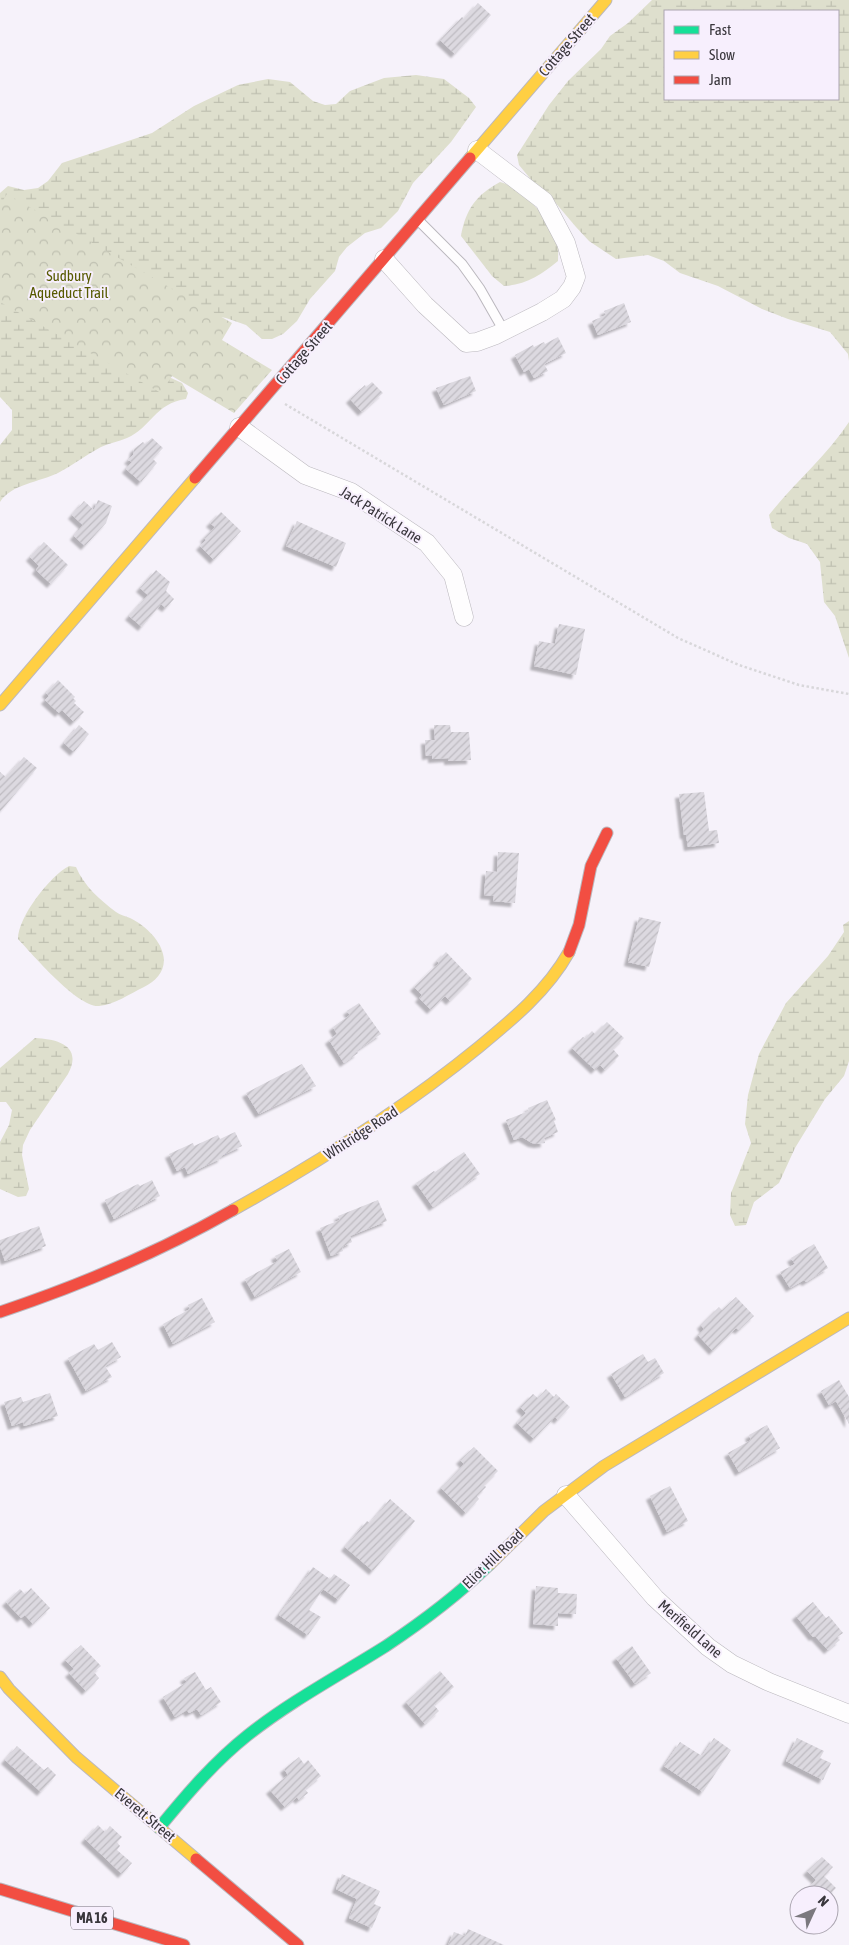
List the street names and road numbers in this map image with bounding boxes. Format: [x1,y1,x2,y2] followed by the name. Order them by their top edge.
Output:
[535,10,598,79] street label: Cottage Street
[272,318,335,387] street label: Cottage Street
[337,483,425,547] street label: Jack Patrick Lane
[321,1102,401,1163] street label: Whitridge Road
[459,1525,527,1592] street label: Eliot Hill Road
[655,1596,726,1661] street label: Merifield Lane
[111,1784,179,1845] street label: Everett Street
[71,1906,113,1930] road number: MA 16

